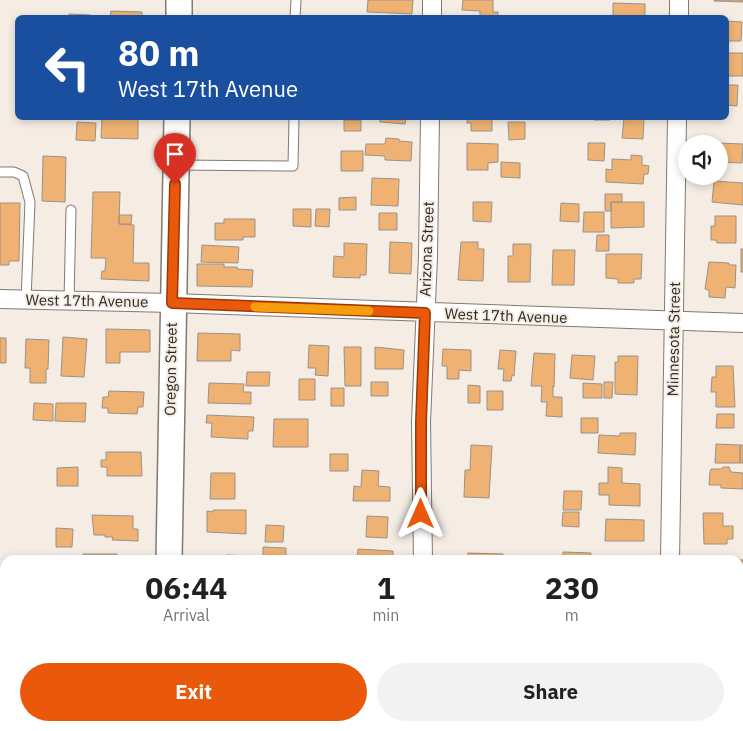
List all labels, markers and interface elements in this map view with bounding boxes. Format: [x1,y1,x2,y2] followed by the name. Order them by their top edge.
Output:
[118,30,200,76] text: 80 m
[35,35,100,100] icon: left
[118,74,298,103] text: West 17th Avenue
[154,133,196,184] pin
[678,135,728,185] map controls
[678,135,728,185] button: sound
[161,140,189,168] icon: arrive
[415,201,438,297] street label: Arizona Street
[663,281,684,397] street label: Minnesota Street
[25,290,149,311] street label: West 17th Avenue
[444,304,568,327] street label: West 17th Avenue
[160,322,181,416] street label: Oregon Street
[394,487,446,539] position arrow
[145,568,227,607] text: 06:44
[377,568,395,607] text: 1
[545,568,599,607] text: 230
[163,605,210,625] text: Arrival
[372,605,399,625] text: min
[565,605,579,625] text: m
[20,663,367,721] button: Exit
[377,663,724,721] button: Share

